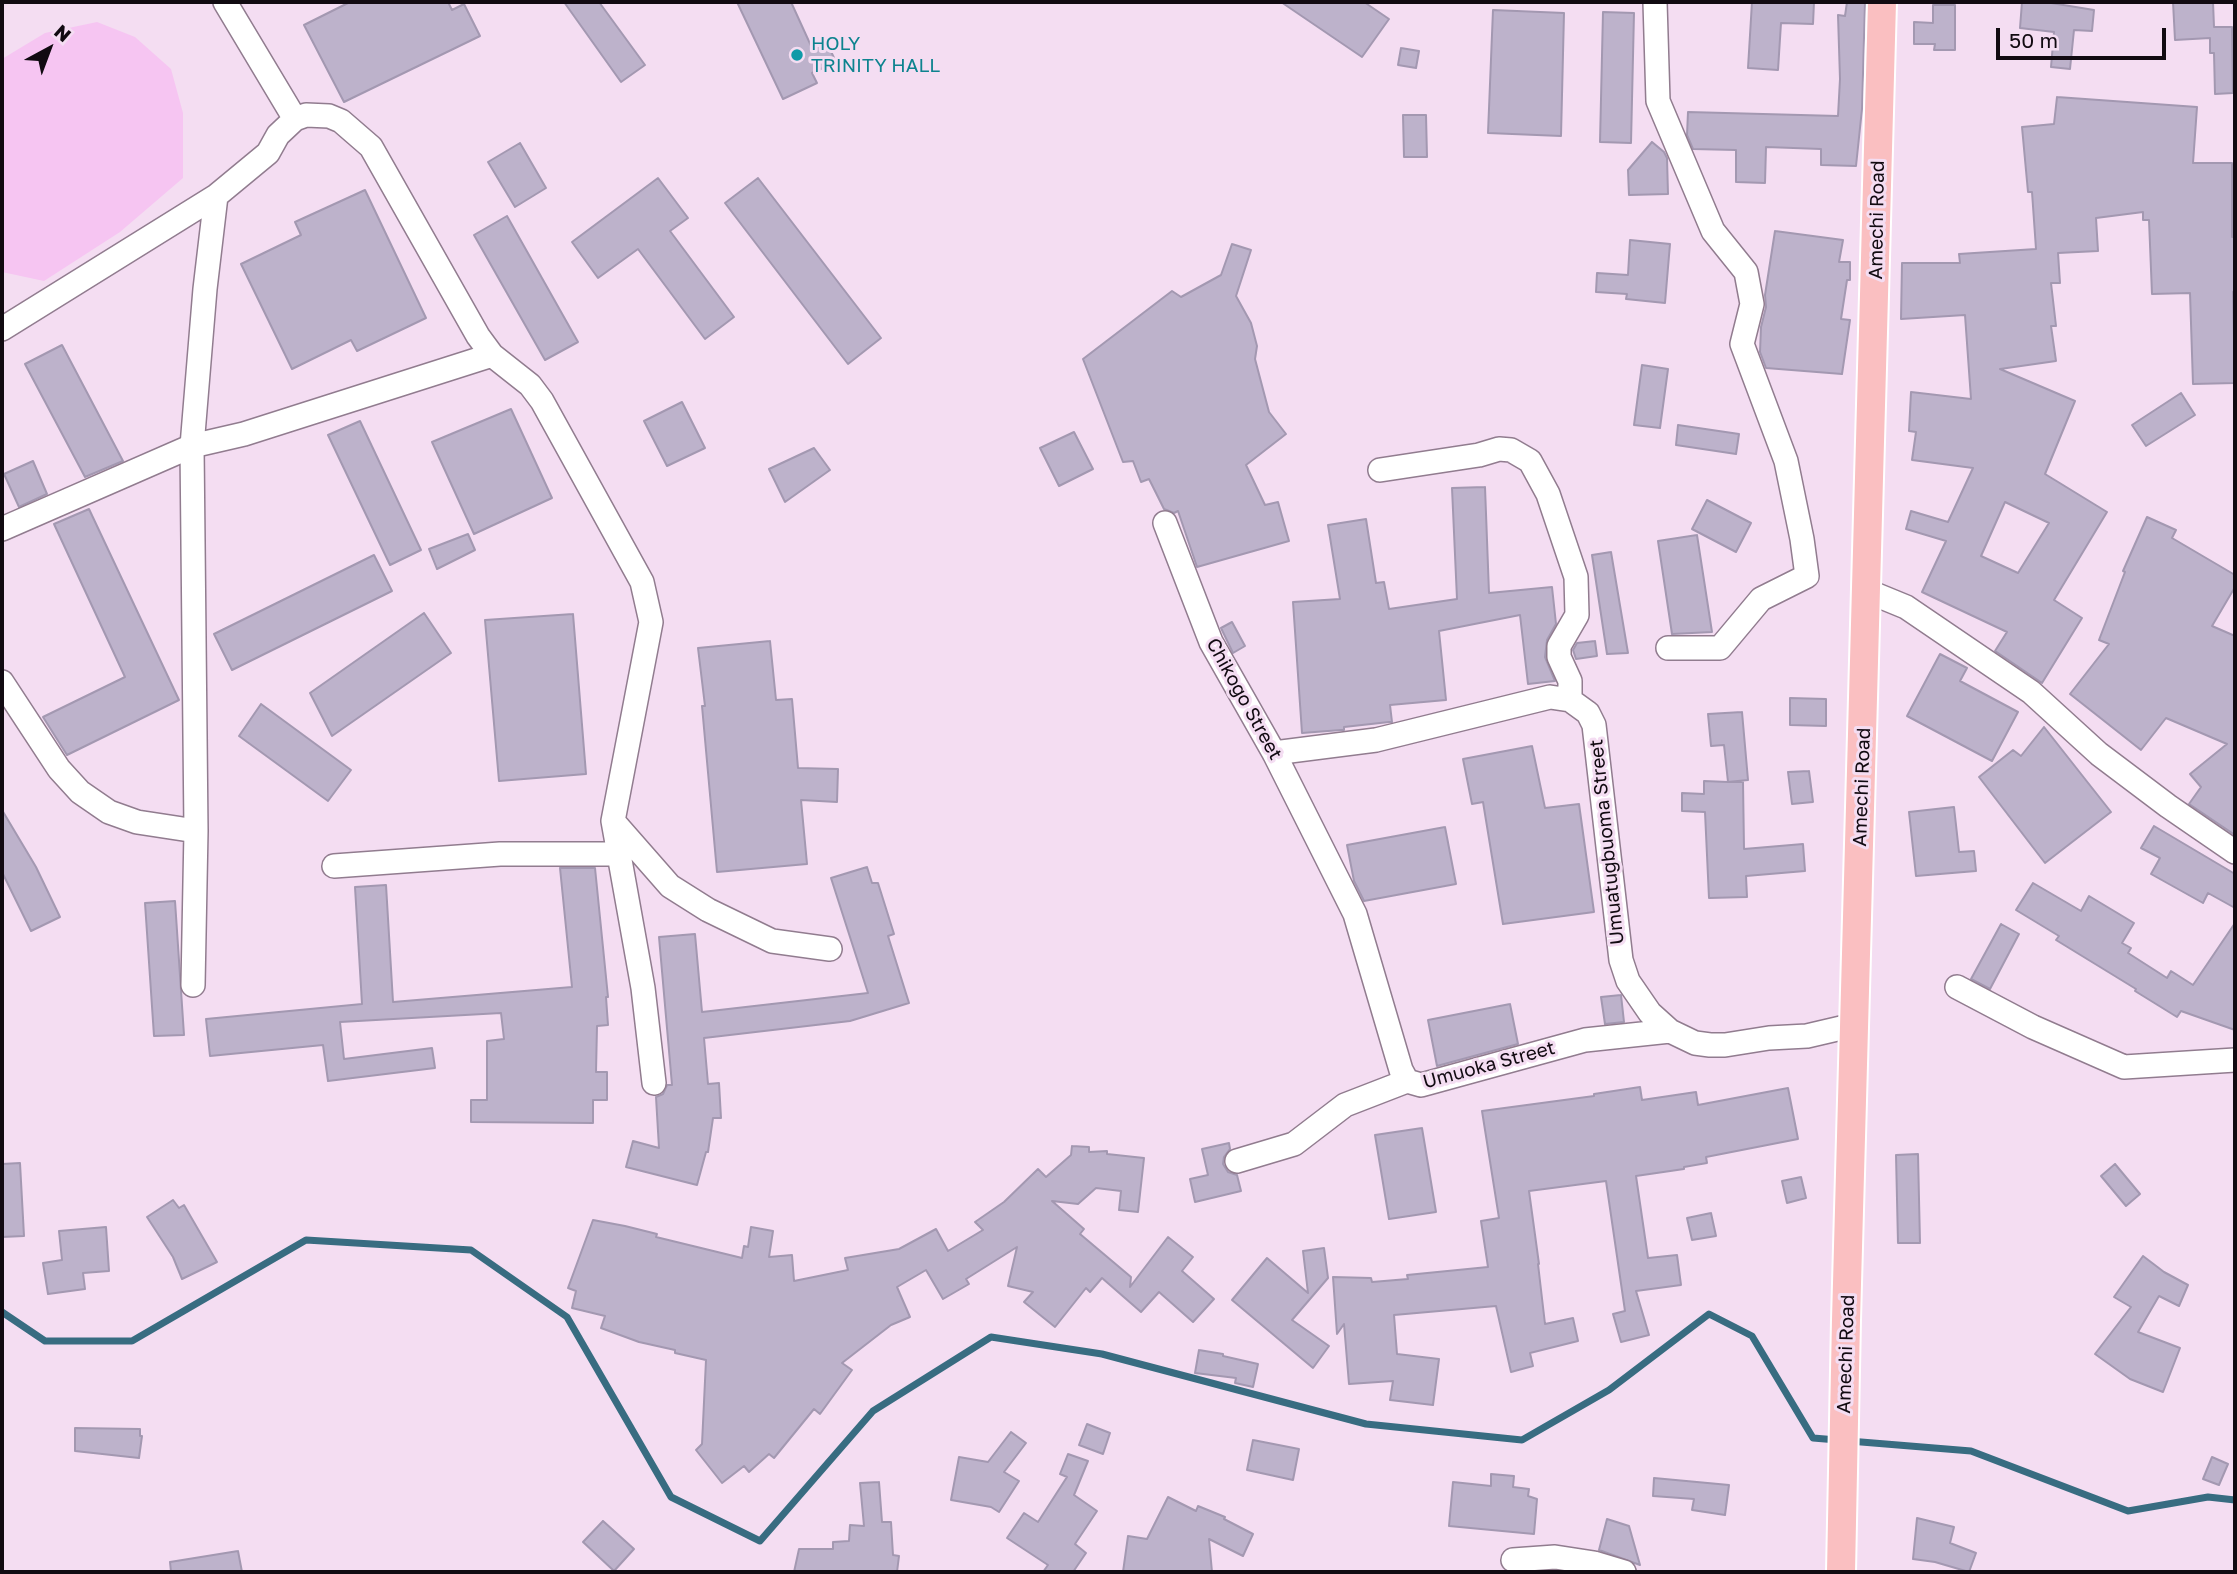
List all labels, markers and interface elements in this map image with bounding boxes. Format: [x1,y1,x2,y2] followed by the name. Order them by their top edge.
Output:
[14,14,84,84] north arrow
[1999,14,2169,58] scale bar
[50,19,76,46] text: N
[2009,27,2058,53] text: 50 m
[811,33,940,77] place label: HOLY TRINITY HALL
[789,47,805,63] marker: HOLY TRINITY HALL
[1865,160,1889,280] street label: Amechi Road
[1201,634,1287,764] street label: Chikogo Street
[1849,727,1875,847] street label: Amechi Road
[1585,738,1629,946] street label: Umuatugbuoma Street
[1420,1036,1558,1094] street label: Umuoka Street
[1833,1294,1859,1414] street label: Amechi Road

